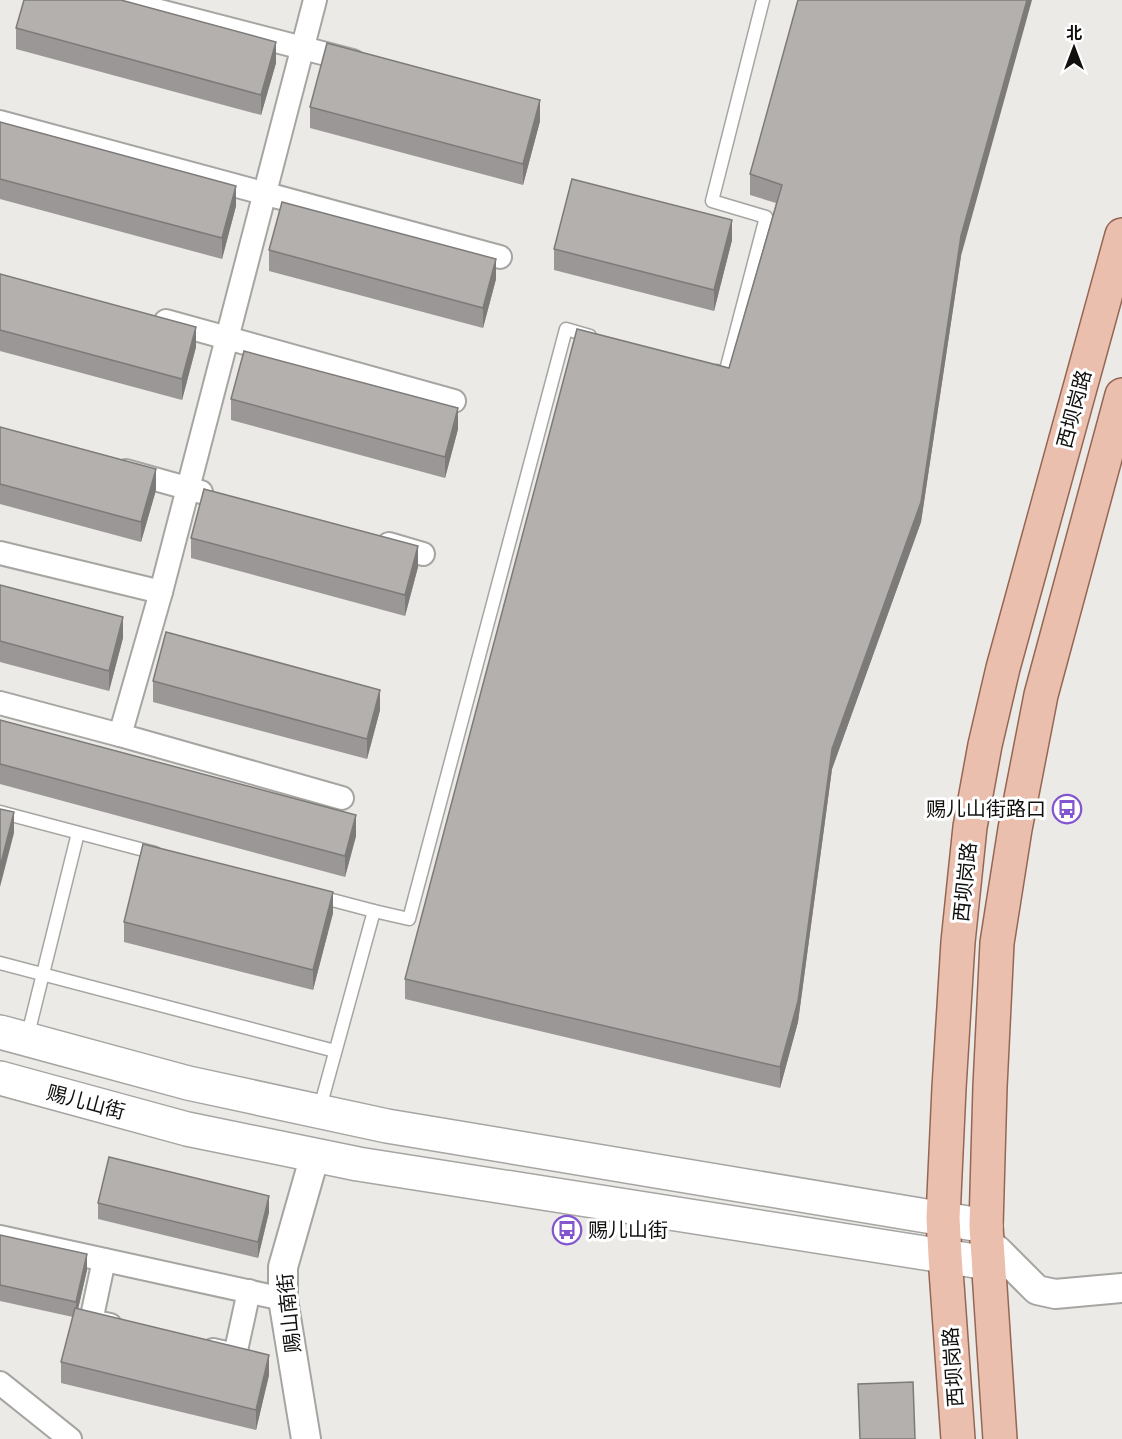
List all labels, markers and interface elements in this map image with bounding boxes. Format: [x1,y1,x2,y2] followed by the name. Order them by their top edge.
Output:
[1044,18,1104,78] north arrow
[1066,24,1082,43] text: 北
[1052,367,1096,451] street label: 西坝岗路
[1051,793,1083,825] bus stop icon: 赐儿山街路口
[926,797,1046,821] place label: 赐儿山街路口
[949,841,981,923] street label: 西坝岗路
[44,1080,128,1124] street label: 赐儿山街
[551,1214,583,1246] bus stop icon: 赐儿山街
[588,1218,668,1242] place label: 赐儿山街
[273,1272,305,1354] street label: 赐山南街
[938,1326,968,1408] street label: 西坝岗路

